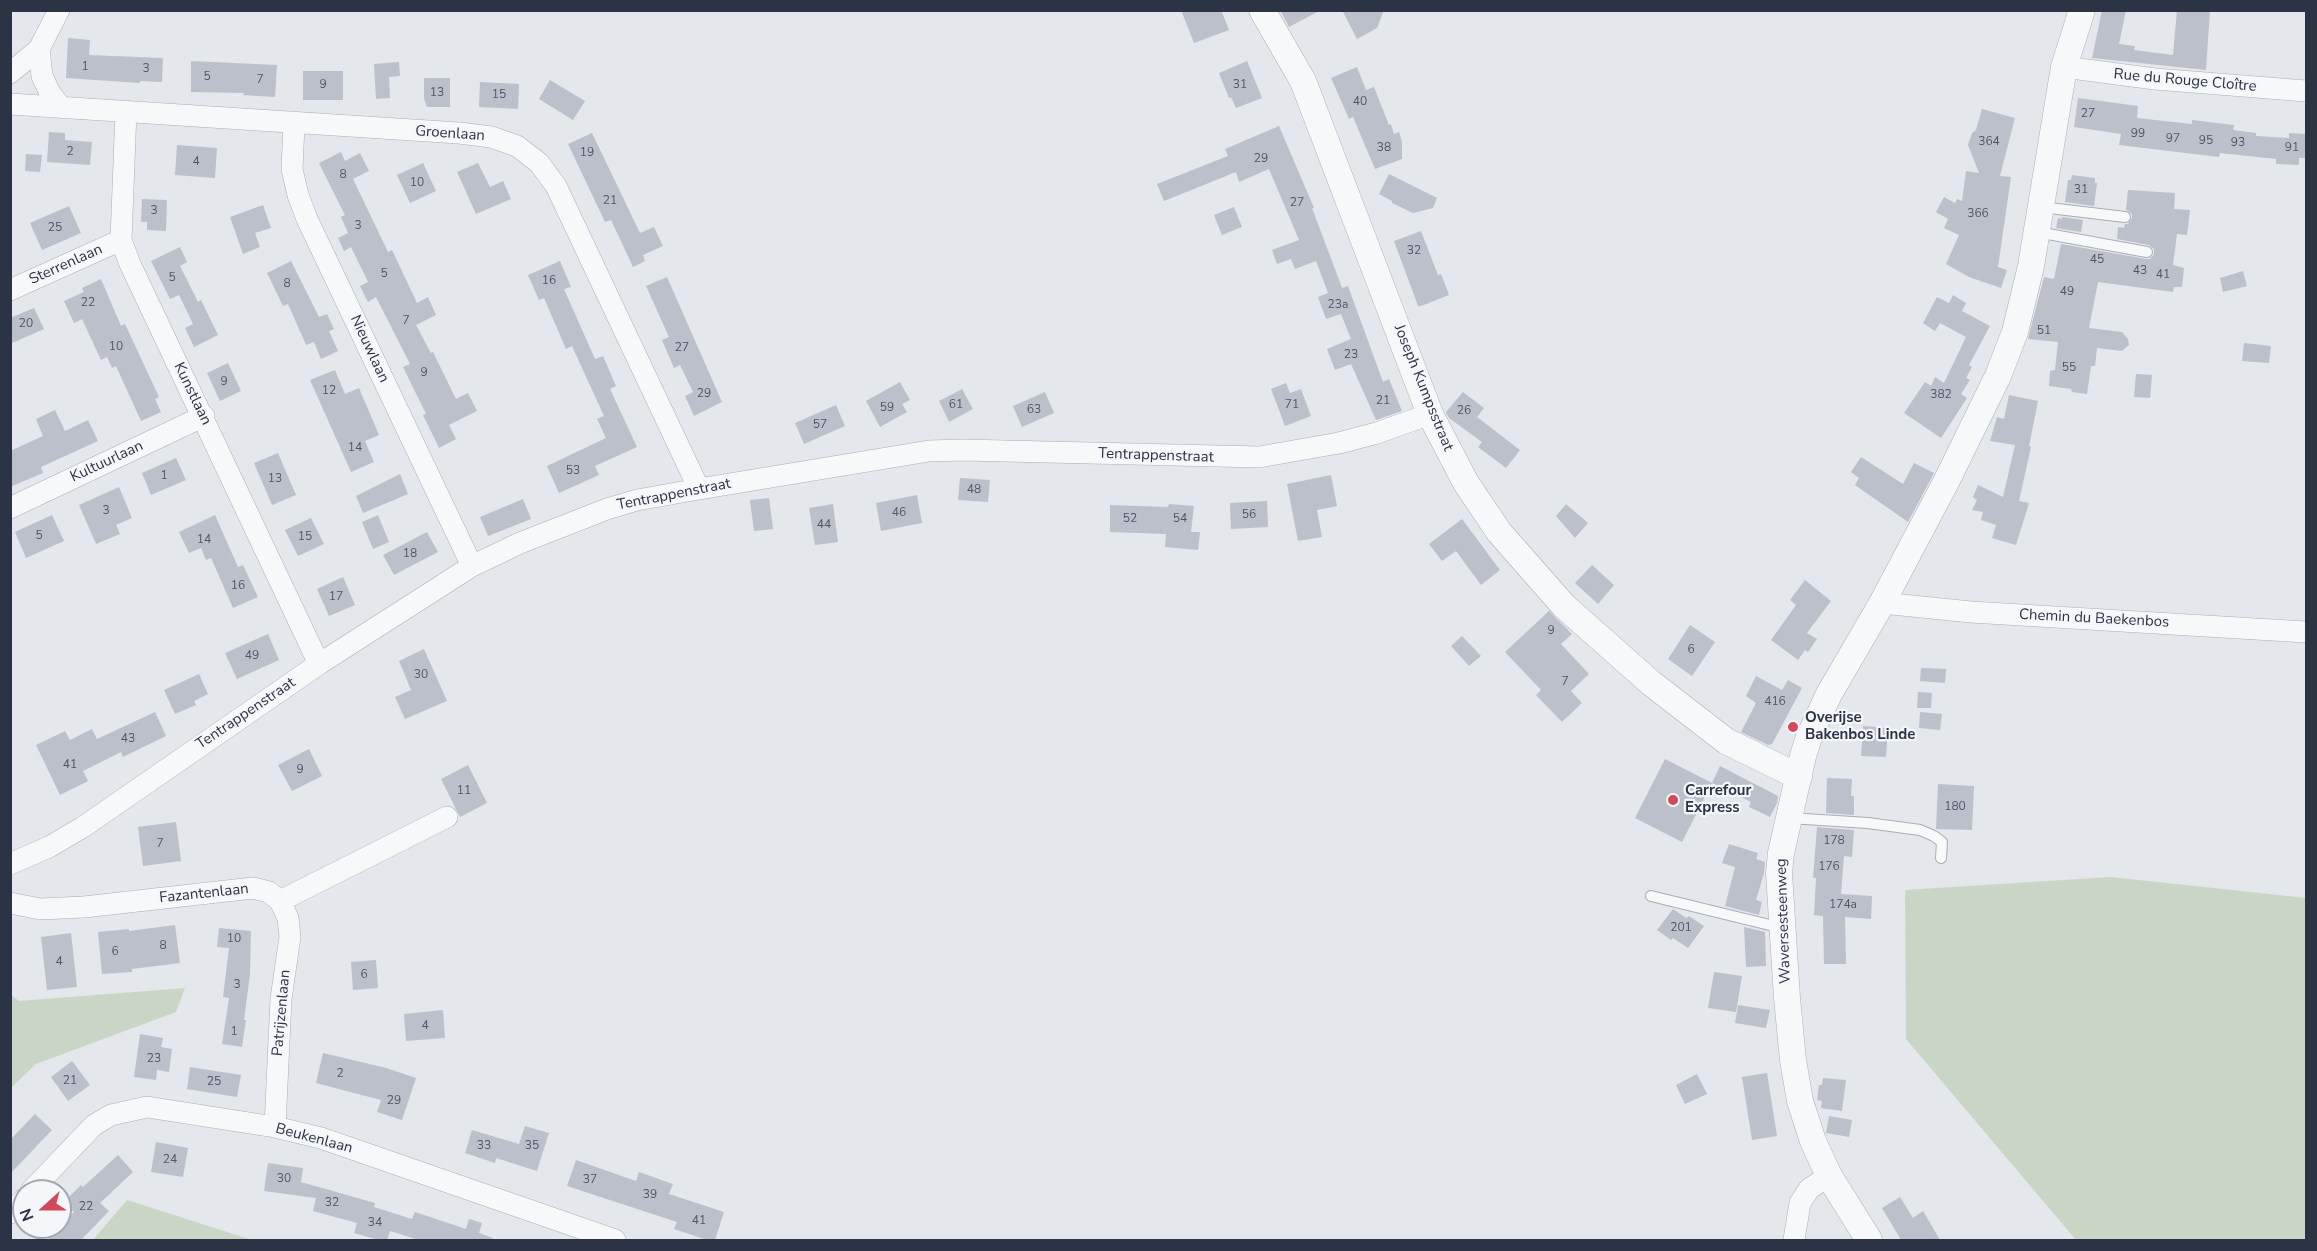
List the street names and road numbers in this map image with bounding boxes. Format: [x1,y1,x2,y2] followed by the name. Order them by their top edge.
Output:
[2113,66,2257,96] street label: Rue du Rouge Cloître
[415,123,485,145] street label: Groenlaan
[27,241,105,289] street label: Sterrenlaan
[346,312,392,386] street label: Nieuwlaan
[1389,322,1457,454] street label: Joseph Kumpsstraat
[169,360,215,428] street label: Kunstlaan
[68,437,146,487] street label: Kultuurlaan
[1098,445,1214,467] street label: Tentrappenstraat
[615,475,733,515] street label: Tentrappenstraat
[2018,606,2170,632] street label: Chemin du Baekenbos
[193,674,299,754] street label: Tentrappenstraat
[1773,858,1795,984] street label: Waversesteenweg
[158,880,250,908] street label: Fazantenlaan
[269,969,295,1057] street label: Patrijzenlaan
[273,1120,355,1158] street label: Beukenlaan

